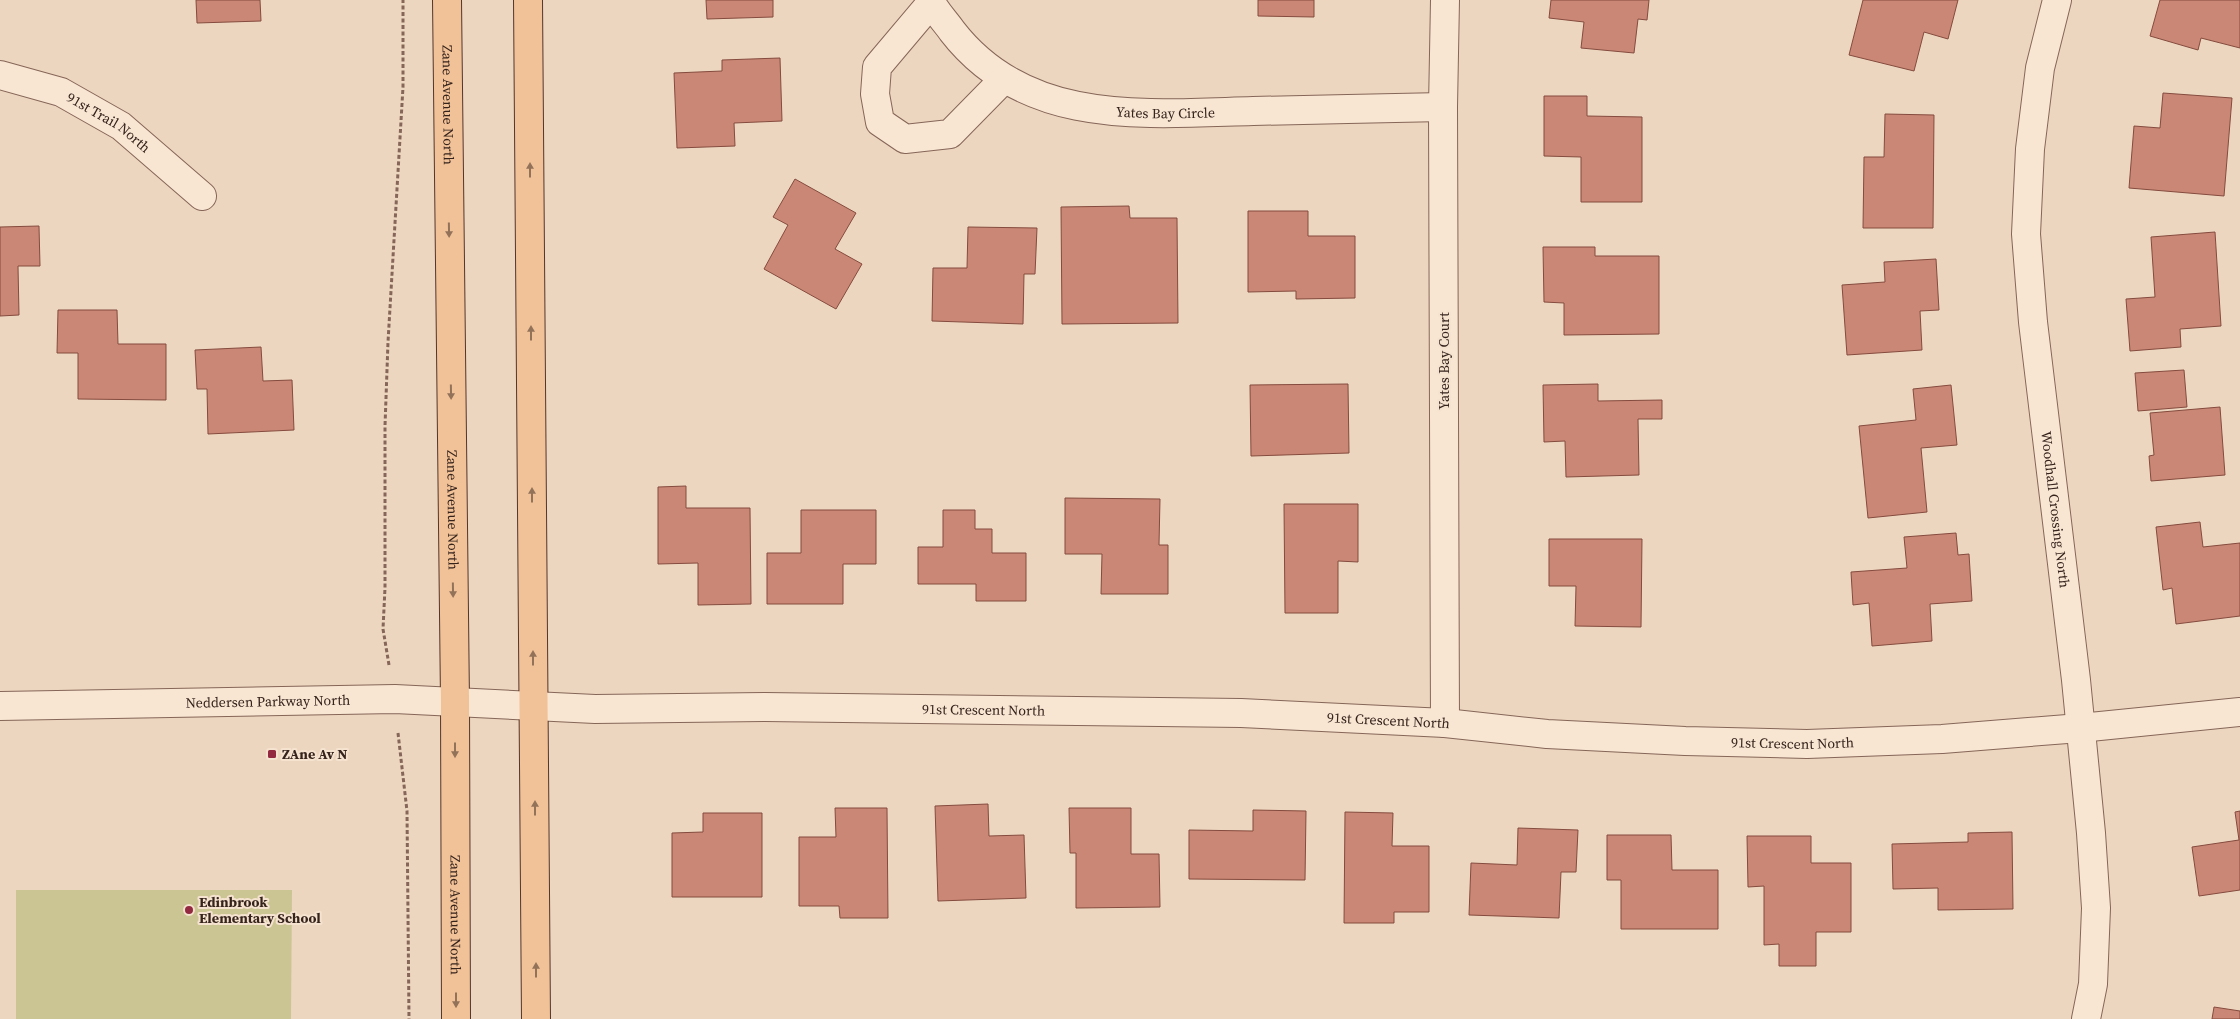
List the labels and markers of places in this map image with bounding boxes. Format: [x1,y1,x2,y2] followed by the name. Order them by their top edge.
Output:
[282,744,347,764] place label: ZAne Av N
[266,748,278,760] marker: ZAne Av N
[199,892,321,928] place label: Edinbrook Elementary School
[183,904,195,916] marker: Edinbrook Elementary School

